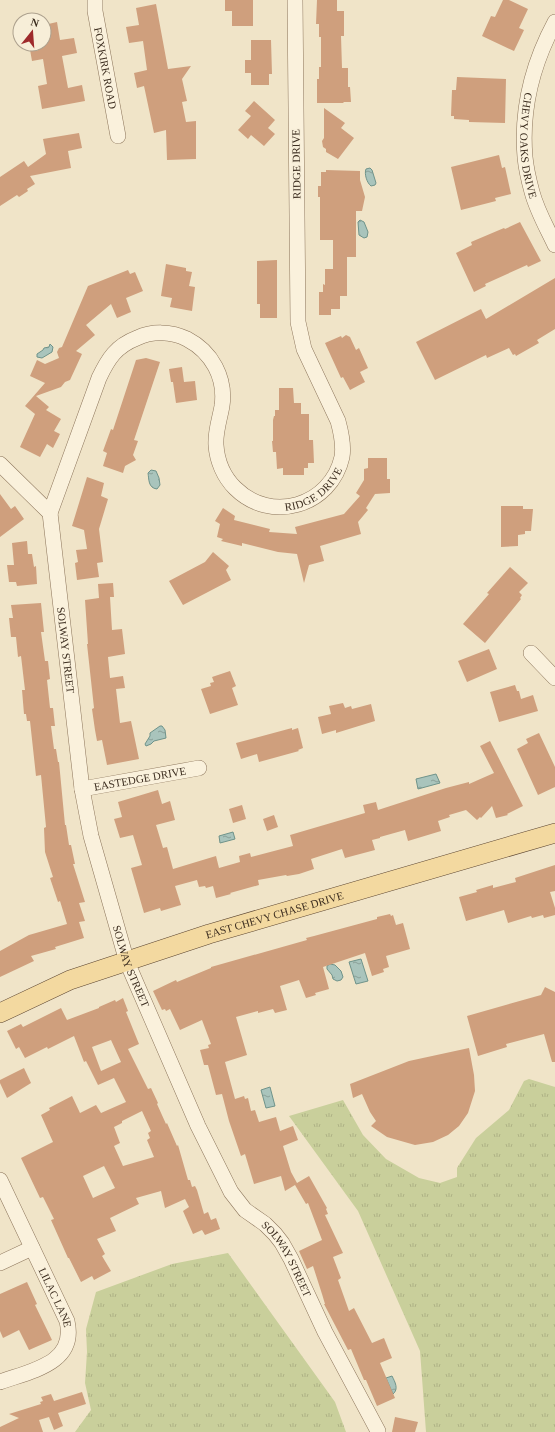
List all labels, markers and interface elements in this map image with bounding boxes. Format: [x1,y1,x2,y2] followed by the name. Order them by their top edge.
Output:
[12,12,52,52] north arrow
[29,16,41,29] text: N
[92,26,119,110] street label: FOXKIRK ROAD
[518,92,540,200] street label: CHEVY OAKS DRIVE
[289,129,303,199] street label: RIDGE DRIVE
[284,465,344,513] street label: RIDGE DRIVE
[55,606,77,694] street label: SOLWAY STREET
[93,764,187,793] street label: EASTEDGE DRIVE
[204,889,345,941] street label: EAST CHEVY CHASE DRIVE
[111,924,152,1009] street label: SOLWAY STREET
[259,1218,314,1299] street label: SOLWAY STREET
[37,1266,74,1329] street label: LILAC LANE

